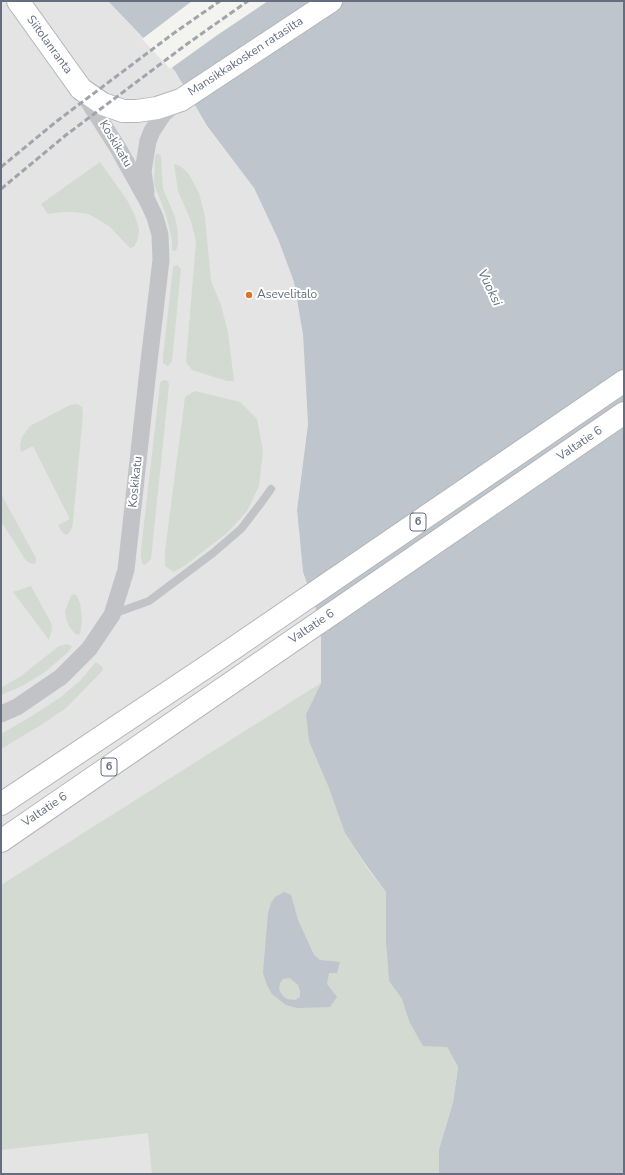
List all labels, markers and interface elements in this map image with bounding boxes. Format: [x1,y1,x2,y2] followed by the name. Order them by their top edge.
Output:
[23,13,75,77] street label: Siitolanranta
[186,14,306,100] street label: Mansikkakosken ratasilta
[95,118,135,170] street label: Koskikatu
[474,267,504,309] water label: Vuoksi
[257,288,317,302] place label: Asevelitalo
[244,290,254,300] marker: Asevelitalo
[555,424,605,464] street label: Valtatie 6
[126,455,146,509] street label: Koskikatu
[410,513,426,531] road number: 6
[287,607,337,647] street label: Valtatie 6
[101,758,117,776] road number: 6
[20,790,70,830] street label: Valtatie 6

